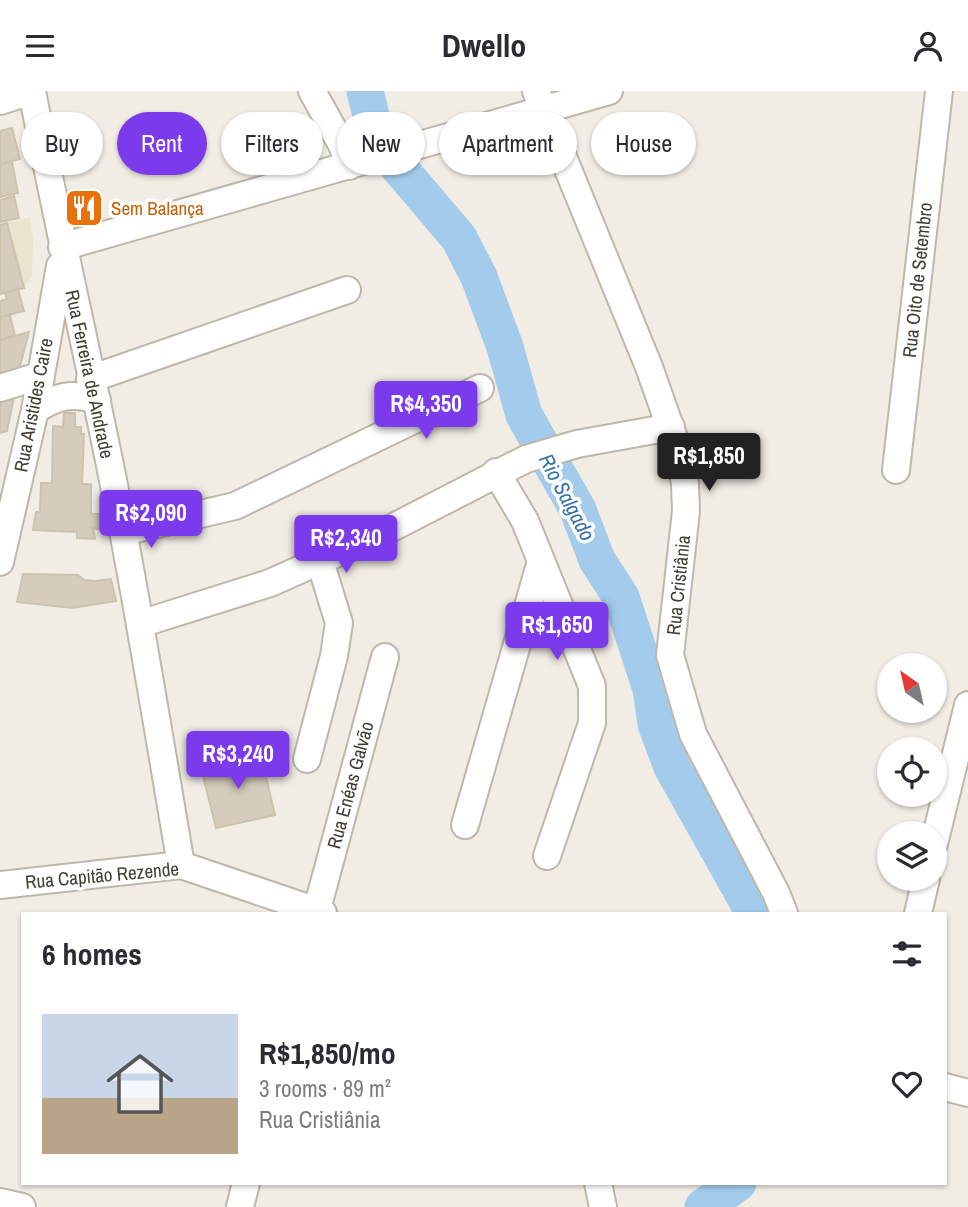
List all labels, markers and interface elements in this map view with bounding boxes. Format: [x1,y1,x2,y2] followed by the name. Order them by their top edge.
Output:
[442,24,526,67] text: Dwello
[21,27,59,65] icon: menu
[909,27,947,65] icon: person
[21,112,103,175] chip: Buy
[117,112,207,175] chip: Rent
[221,112,323,175] chip: Filters
[337,112,425,175] chip: New
[439,112,577,175] chip: Apartment
[591,112,696,175] chip: House
[63,187,105,229] restaurant icon: Sem Balança
[111,195,204,221] place label: Sem Balança
[896,201,938,359] street label: Rua Oito de Setembro
[59,287,121,461] street label: Rua Ferreira de Andrade
[7,336,59,474] street label: Rua Aristides Caire
[361,381,491,441] pin: R$4,350
[390,388,462,419] text: R$4,350
[644,433,774,493] pin: R$1,850
[673,440,745,471] text: R$1,850
[532,448,602,546] water label: Rio Salgado
[86,491,216,550] pin: R$2,090
[115,497,187,528] text: R$2,090
[281,515,411,575] pin: R$2,340
[310,522,382,553] text: R$2,340
[660,533,696,636] street label: Rua Cristiânia
[492,603,622,662] pin: R$1,650
[521,609,593,640] text: R$1,650
[877,653,947,723] north arrow
[877,653,947,891] map controls
[321,718,379,852] street label: Rua Enéas Galvão
[173,731,303,791] pin: R$3,240
[877,737,947,807] button: locate
[202,738,274,769] text: R$3,240
[877,821,947,891] button: layers
[24,855,180,895] street label: Rua Capitão Rezende
[42,934,142,974] text: 6 homes
[888,935,926,973] icon: filters
[259,1033,396,1073] text: R$1,850/mo
[98,1042,182,1126] icon: home
[888,1065,926,1103] icon: heart
[259,1073,391,1104] text: 3 rooms · 89 m²
[259,1104,381,1135] text: Rua Cristiânia

